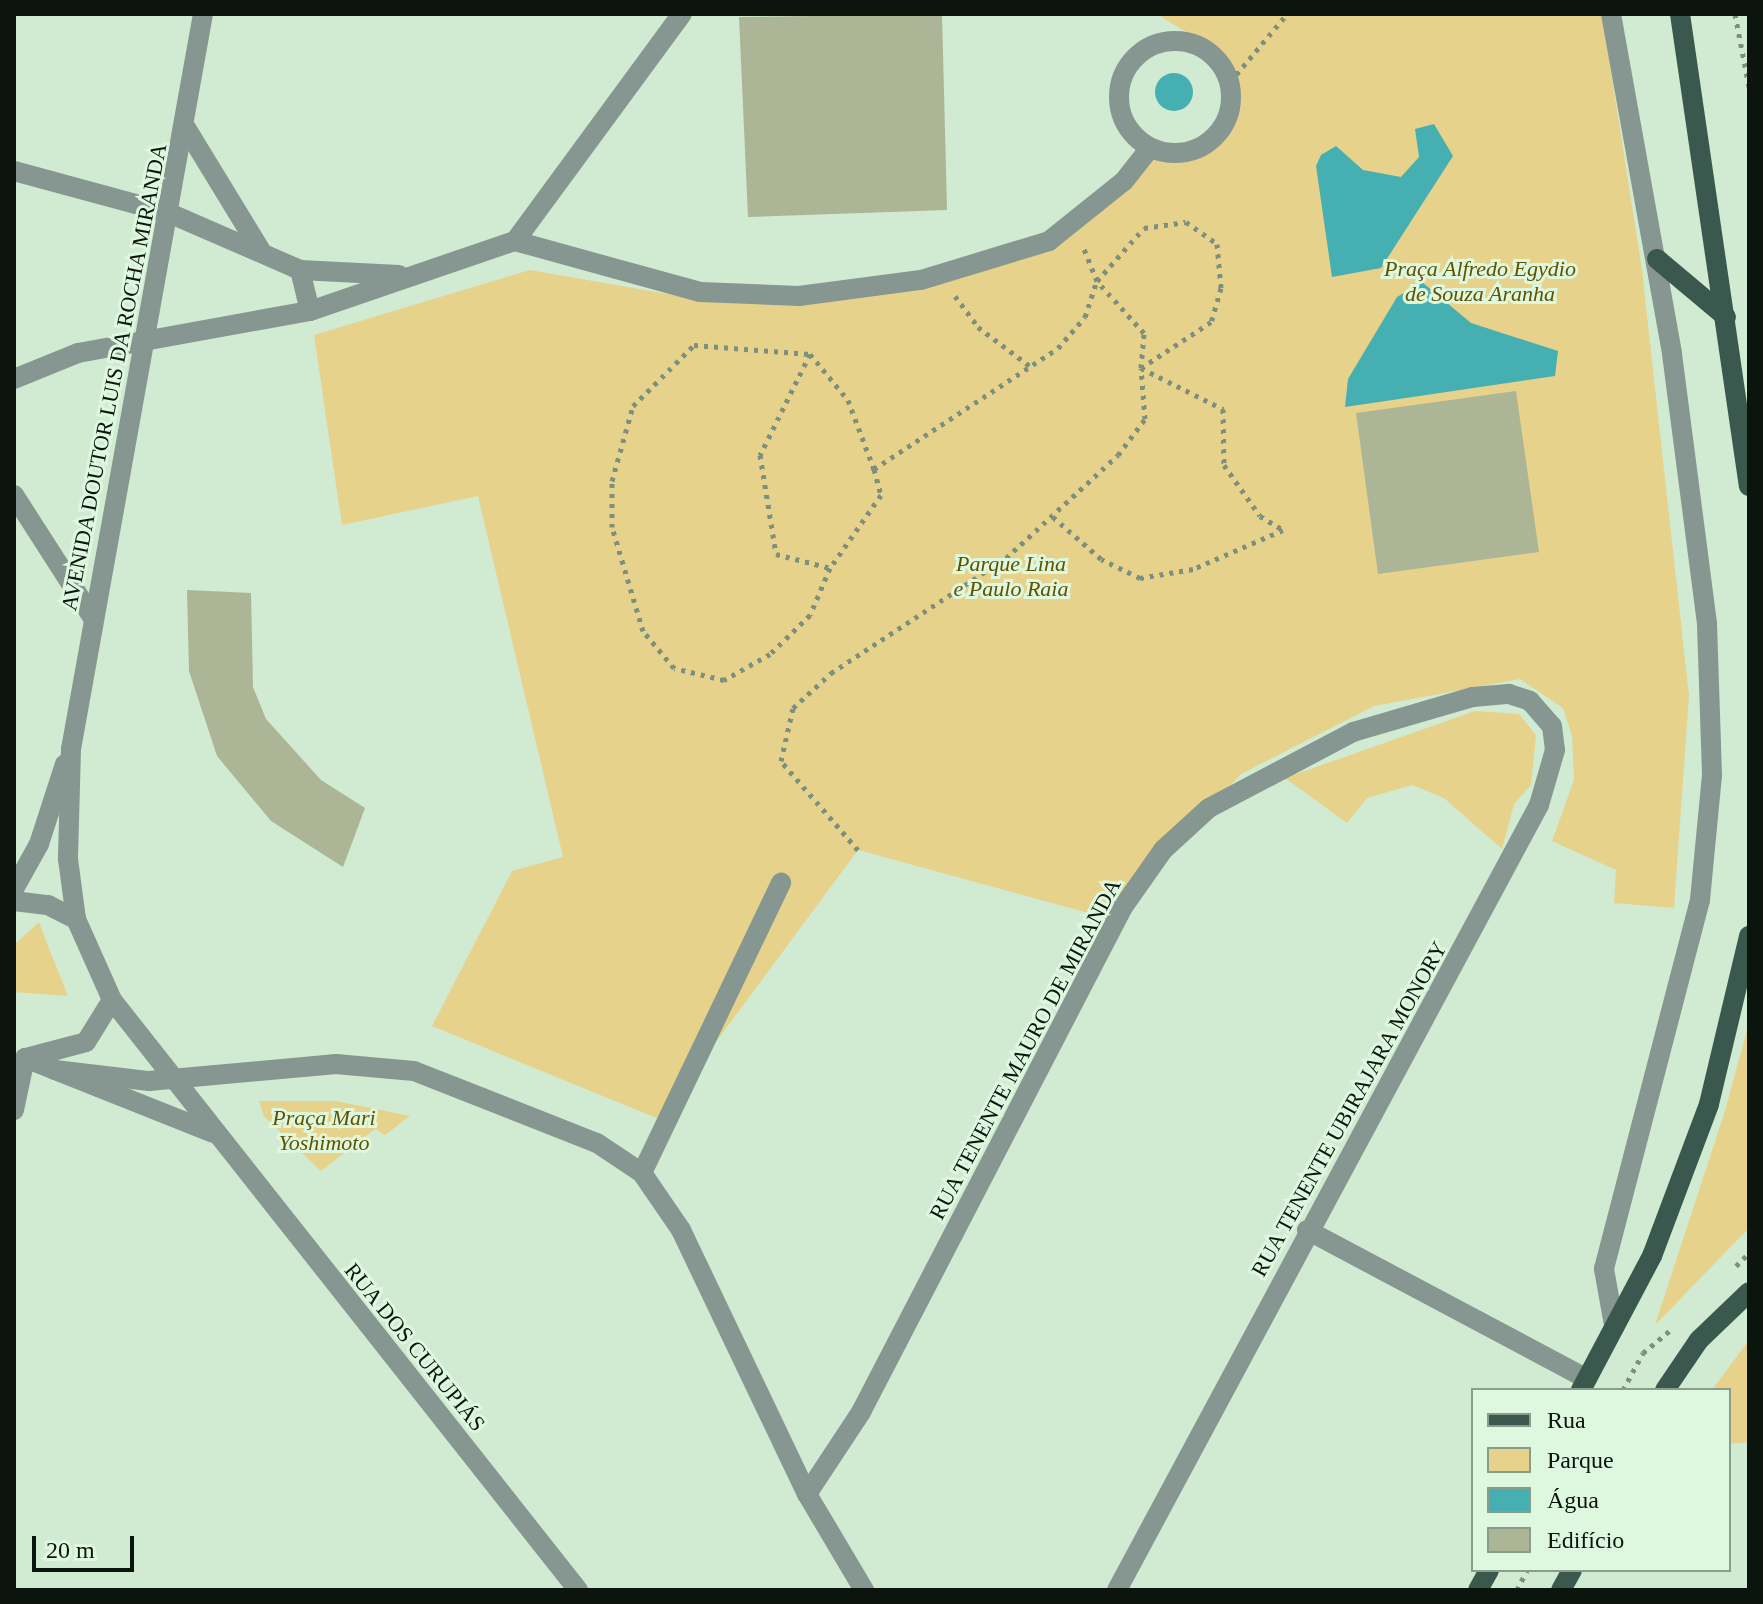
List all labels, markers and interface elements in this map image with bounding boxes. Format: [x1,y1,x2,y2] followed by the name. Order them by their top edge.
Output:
[55,139,173,615] street label: AVENIDA DOUTOR LUIS DA ROCHA MIRANDA
[1384,255,1576,306] park label: Praça Alfredo Egydio de Souza Aranha
[954,550,1068,602] park label: Parque Lina e Paulo Raia
[923,873,1127,1225] street label: RUA TENENTE MAURO DE MIRANDA
[1245,936,1453,1282] street label: RUA TENENTE UBIRAJARA MONORY
[272,1104,376,1156] park label: Praça Mari Yoshimoto
[339,1257,491,1437] street label: RUA DOS CURUPIÁS
[1471,1388,1731,1572] legend
[1547,1407,1586,1433] text: Rua
[1547,1447,1614,1473] text: Parque
[1547,1487,1599,1513] text: Água
[36,1520,138,1570] scale bar
[1547,1527,1624,1553] text: Edifício
[46,1537,95,1563] text: 20 m

